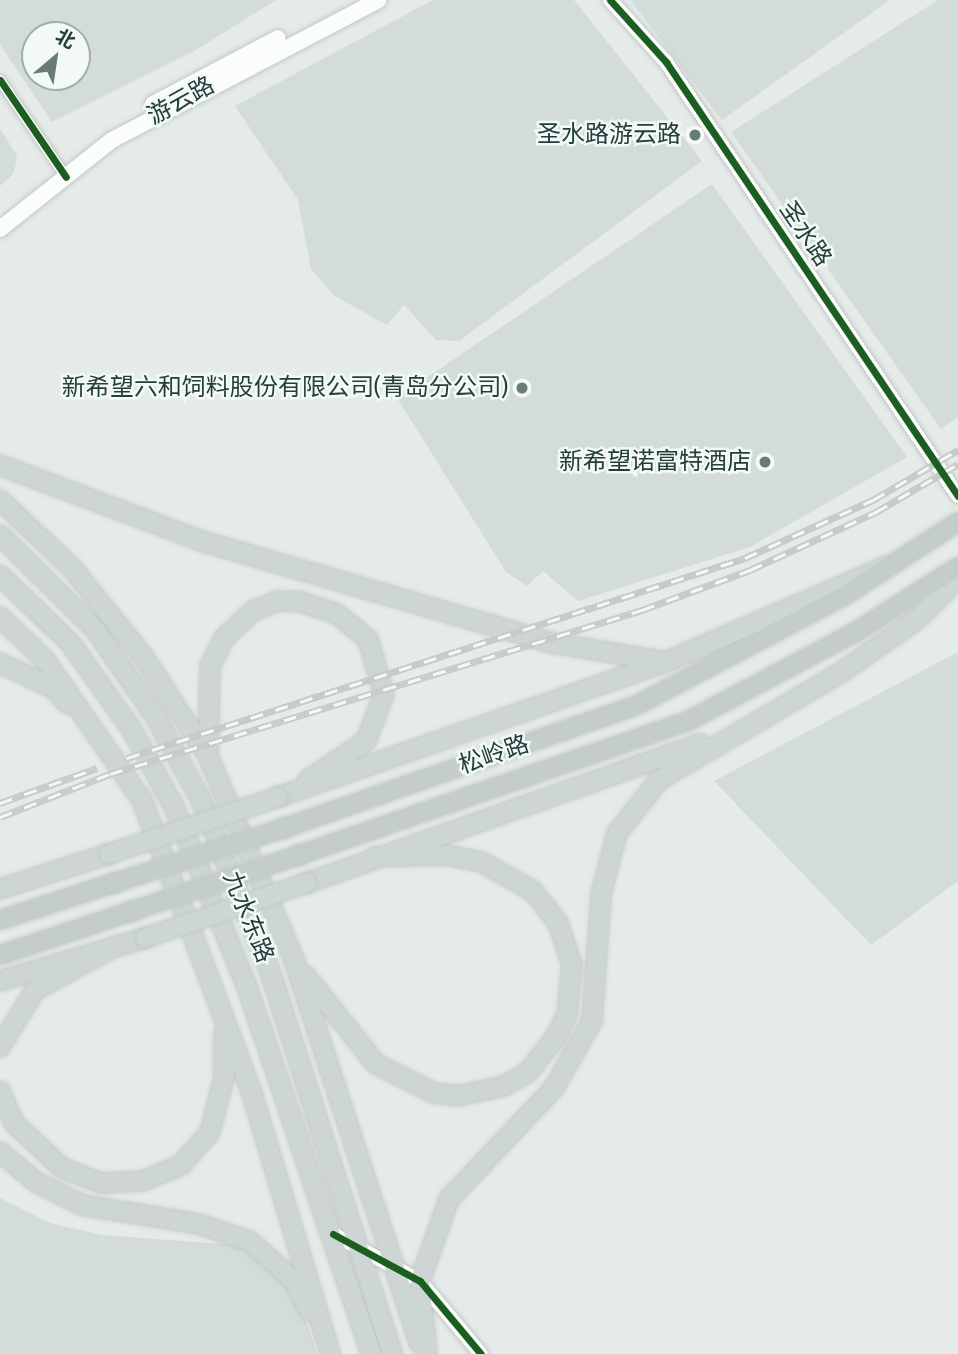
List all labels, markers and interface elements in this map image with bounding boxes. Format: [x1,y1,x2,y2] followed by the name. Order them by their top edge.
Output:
[21,21,91,91] north arrow
[52,24,79,54] text: 北
[143,71,219,131] street label: 游云路
[537,121,681,149] place label: 圣水路游云路
[687,127,703,143] marker: 圣水路游云路
[773,196,837,272] street label: 圣水路
[62,374,508,402] place label: 新希望六和饲料股份有限公司(青岛分公司)
[514,380,530,396] marker: 新希望六和饲料股份有限公司(青岛分公司)
[559,448,751,476] place label: 新希望诺富特酒店
[757,454,773,470] marker: 新希望诺富特酒店
[455,730,533,780] street label: 松岭路
[217,867,279,967] street label: 九水东路

